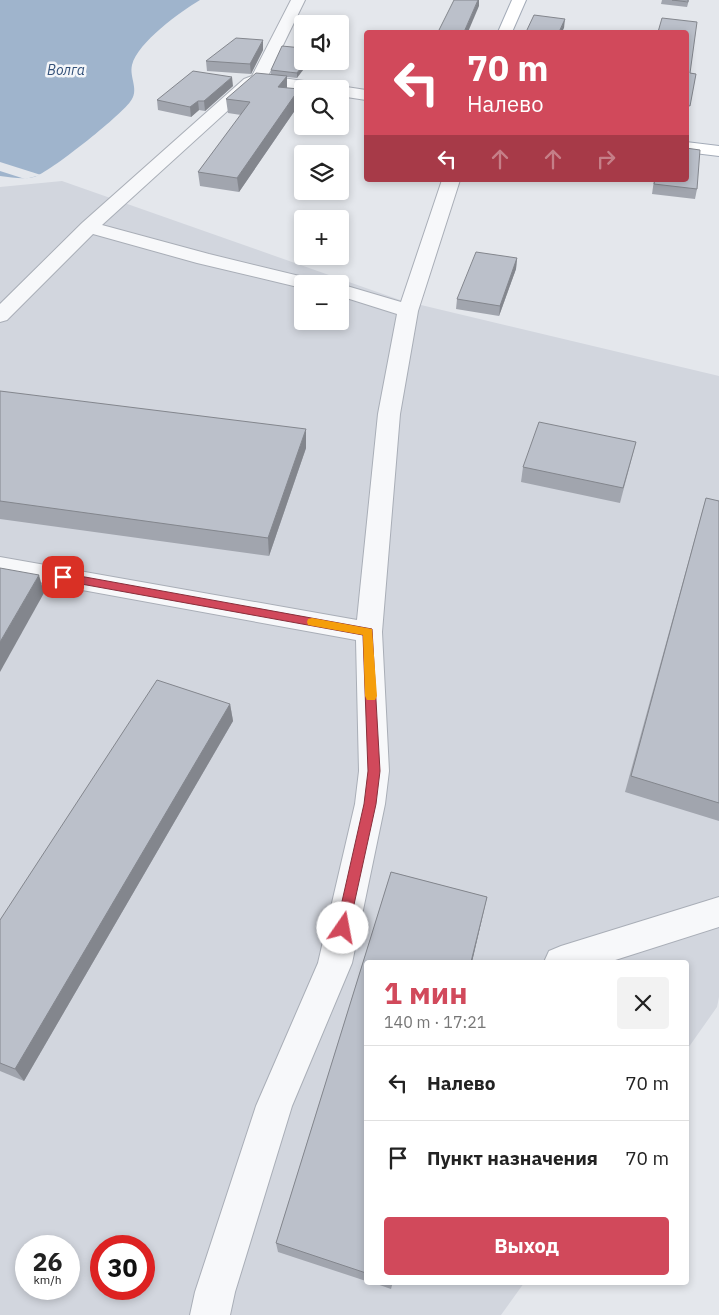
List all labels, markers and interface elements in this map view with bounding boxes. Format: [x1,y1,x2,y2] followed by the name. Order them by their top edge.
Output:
[294,15,349,330] map controls
[294,15,349,70] button: sound
[467,45,549,91] text: 70 m
[384,50,449,115] icon: left
[47,61,85,79] water label: Волга
[294,80,349,135] button: search
[467,89,544,118] text: Налево
[294,145,349,200] button: layers
[433,145,461,173] icon: left
[486,145,514,173] icon: ahead
[539,145,567,173] icon: ahead
[592,145,620,173] icon: right
[294,210,349,265] button: +
[294,275,349,330] button: −
[42,556,84,598] pin
[49,563,77,591] icon: arrive
[316,901,368,953] position arrow
[384,973,468,1012] text: 1 мин
[617,977,669,1029] button: close
[384,1012,486,1032] text: 140 m · 17:21
[384,1069,412,1097] icon: left
[427,1071,496,1095] text: Налево
[625,1071,669,1095] text: 70 m
[384,1144,412,1172] icon: arrive
[427,1146,598,1170] text: Пункт назначения
[625,1146,669,1170] text: 70 m
[384,1217,669,1275] button: Выход
[90,1235,155,1300] speed limit sign: 30
[32,1245,63,1278] text: 26
[33,1272,62,1287] text: km/h

